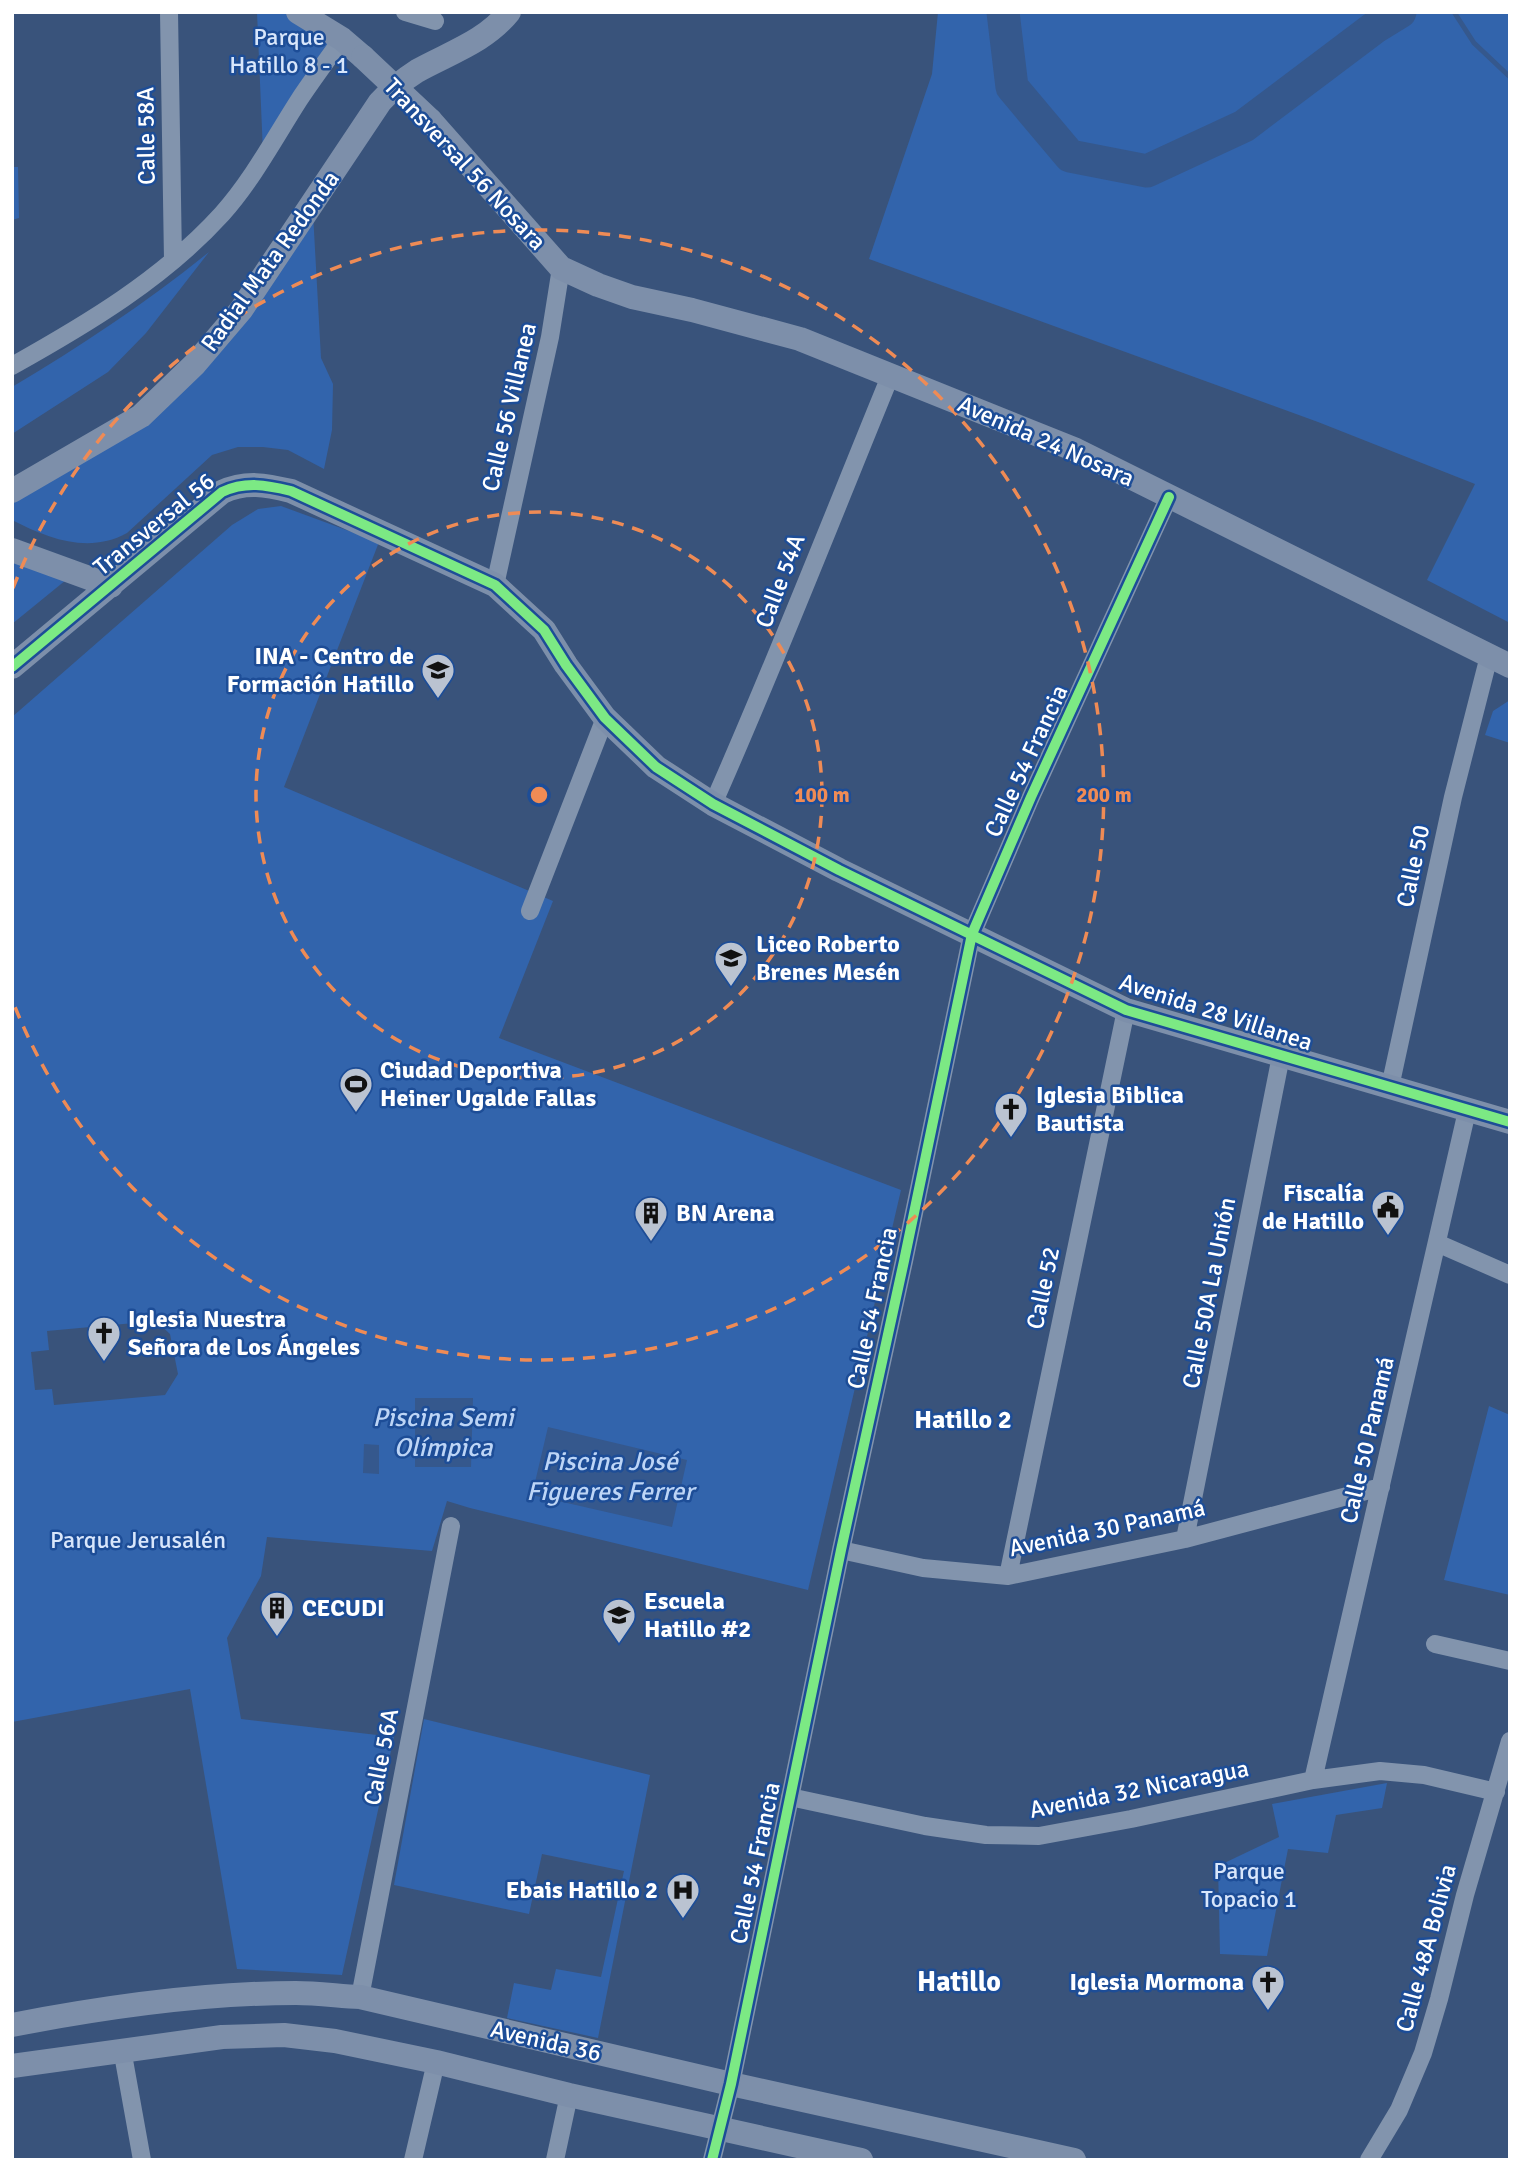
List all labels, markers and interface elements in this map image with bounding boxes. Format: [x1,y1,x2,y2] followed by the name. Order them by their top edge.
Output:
[229,22,349,80] park label: Parque Hatillo 8 - 1
[377,71,553,257] street label: Transversal 56 Nosara
[130,86,162,185] street label: Calle 58A
[194,165,346,357] street label: Radial Mata Redonda
[475,320,543,494] street label: Calle 56 Villanea
[953,389,1139,493] street label: Avenida 24 Nosara
[87,466,221,582] street label: Transversal 56
[748,530,812,632] street label: Calle 54A
[227,641,414,699] place label: INA - Centro de Formación Hatillo
[419,651,457,700] school or university icon: INA - Centro de Formación Hatillo
[978,680,1074,842] street label: Calle 54 Francia
[794,782,850,808] text: 100 m
[1076,782,1132,808] text: 200 m
[527,783,551,807] centre of rings
[1390,822,1436,910] street label: Calle 50
[756,929,900,987] place label: Liceo Roberto Brenes Mesén
[712,939,750,988] school or university icon: Liceo Roberto Brenes Mesén
[1116,967,1316,1057] street label: Avenida 28 Villanea
[380,1055,597,1113] place label: Ciudad Deportiva Heiner Ugalde Fallas
[337,1065,375,1114] sports icon: Ciudad Deportiva Heiner Ugalde Fallas
[1036,1080,1184,1138] place label: Iglesia Biblica Bautista
[992,1090,1030,1139] church icon: Iglesia Biblica Bautista
[1262,1178,1364,1236] place label: Fiscalía de Hatillo
[1369,1188,1407,1237] public building icon: Fiscalía de Hatillo
[632,1194,670,1243] building icon: BN Arena
[1176,1195,1242,1391] street label: Calle 50A La Unión
[676,1198,775,1228] place label: BN Arena
[840,1224,904,1392] street label: Calle 54 Francia
[1020,1244,1066,1332] street label: Calle 52
[128,1304,360,1362] place label: Iglesia Nuestra Señora de Los Ángeles
[85,1314,123,1363] church icon: Iglesia Nuestra Señora de Los Ángeles
[1333,1354,1401,1526] street label: Calle 50 Panamá
[372,1402,516,1464] water label: Piscina Semi Olímpica
[914,1404,1012,1436] district label: Hatillo 2
[526,1446,697,1508] water label: Piscina José Figueres Ferrer
[1006,1493,1208,1563] street label: Avenida 30 Panamá
[50,1525,226,1555] park label: Parque Jerusalén
[644,1586,751,1644] place label: Escuela Hatillo #2
[258,1589,296,1638] building icon: CECUDI
[302,1593,385,1623] place label: CECUDI
[600,1596,638,1645] school or university icon: Escuela Hatillo #2
[357,1706,405,1808] street label: Calle 56A
[1027,1753,1251,1825] street label: Avenida 32 Nicaragua
[723,1779,787,1947] street label: Calle 54 Francia
[1201,1856,1297,1914] park label: Parque Topacio 1
[1389,1861,1463,2035] street label: Calle 48A Bolivia
[664,1871,702,1920] hospital icon: Ebais Hatillo 2
[506,1875,658,1905] place label: Ebais Hatillo 2
[1249,1963,1287,2012] church icon: Iglesia Mormona
[917,1965,1001,1999] district label: Hatillo
[1069,1967,1244,1997] place label: Iglesia Mormona
[488,2014,604,2068] street label: Avenida 36

